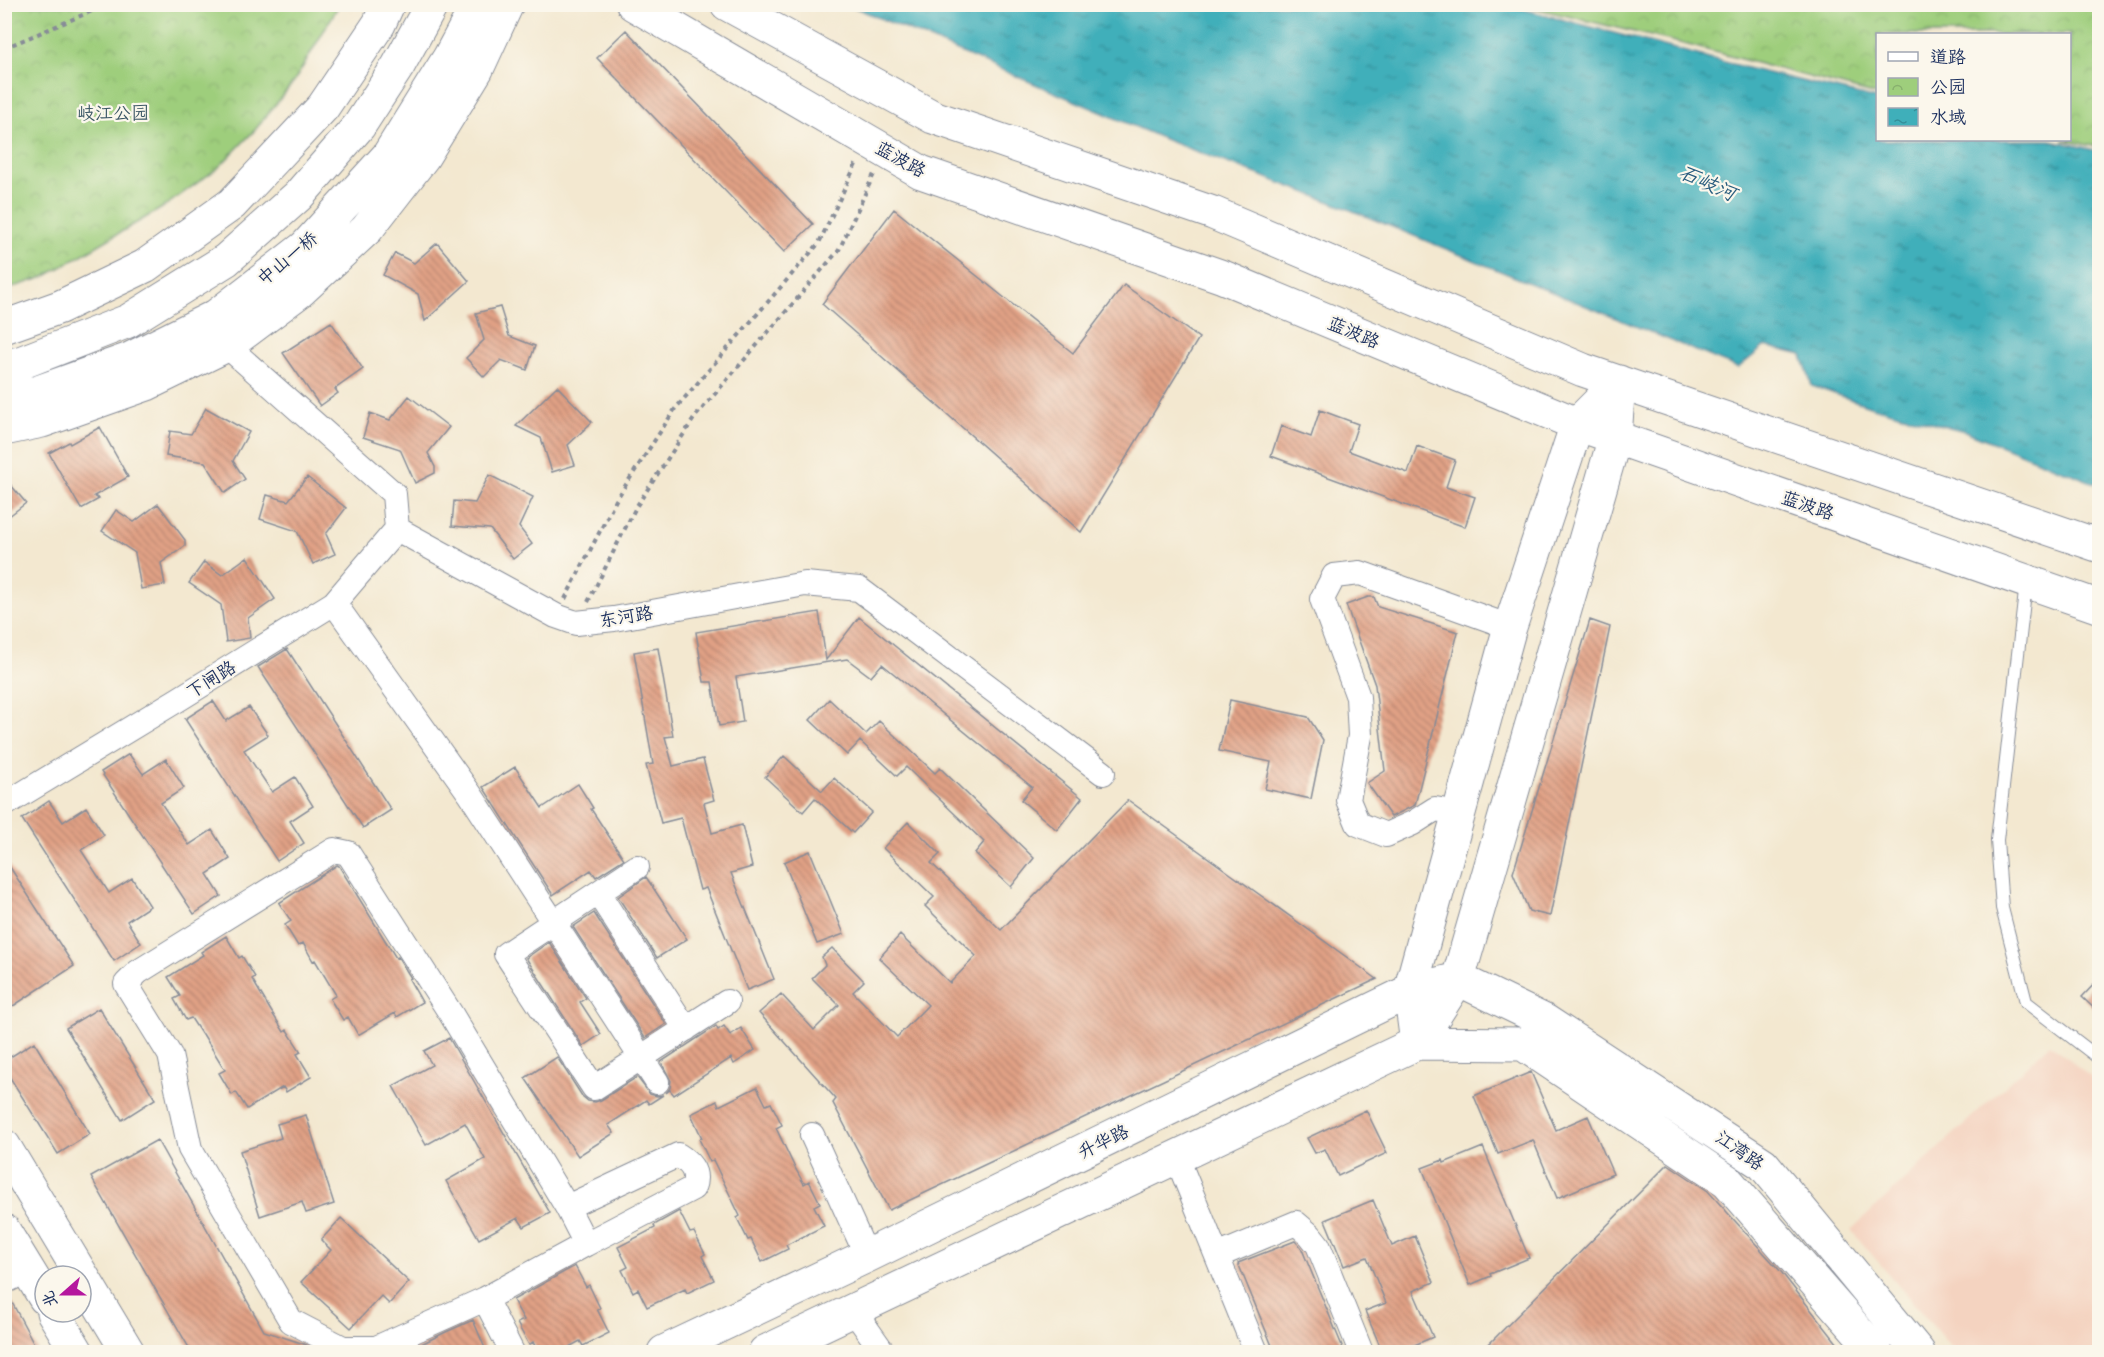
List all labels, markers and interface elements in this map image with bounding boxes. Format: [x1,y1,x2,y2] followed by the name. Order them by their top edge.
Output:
[1876,33,2071,141] legend
[1930,45,1966,68] text: 道路
[1930,75,1966,98] text: 公园
[77,101,149,124] park label: 岐江公园
[1930,105,1966,128] text: 水域
[872,136,930,182] street label: 蓝波路
[1676,158,1743,207] water label: 石岐河
[252,226,322,290] street label: 中山一桥
[1325,311,1383,353] street label: 蓝波路
[1779,485,1837,525] street label: 蓝波路
[598,600,654,632] street label: 东河路
[182,655,240,703] street label: 下闸路
[1074,1119,1132,1163] street label: 升华路
[1711,1125,1769,1175] street label: 江湾路
[33,1264,93,1324] north arrow
[37,1288,61,1310] text: 北

